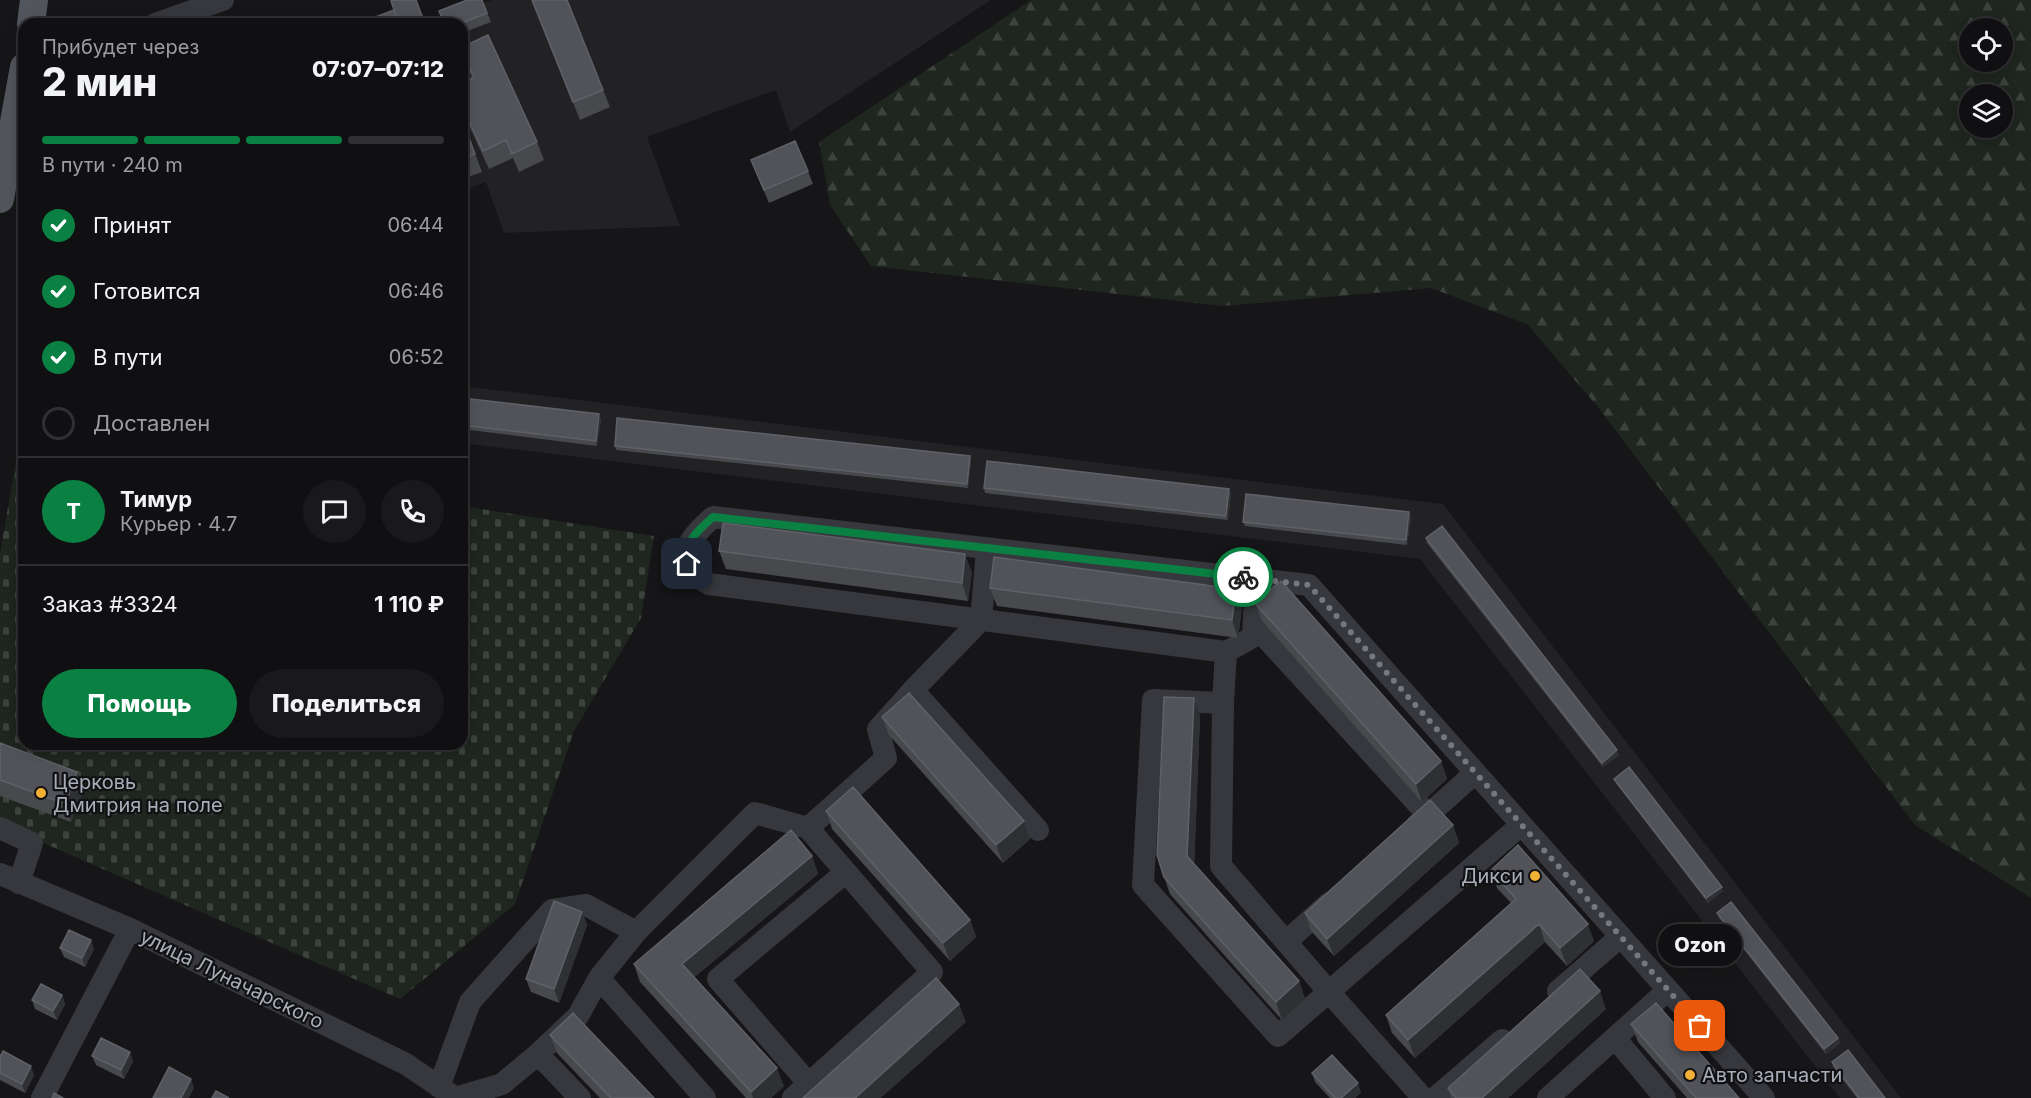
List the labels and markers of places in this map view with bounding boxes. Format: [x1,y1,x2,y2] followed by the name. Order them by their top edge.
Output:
[661,538,712,589] pin
[53,770,223,817] place label: Церковь Дмитрия на поле
[34,786,48,800] marker: Церковь Дмитрия на поле
[1461,864,1523,888] place label: Дикси
[1528,869,1542,883] marker: Дикси
[1658,924,1742,966] callout: Ozon
[1674,1000,1725,1051] pin
[1702,1063,1842,1087] place label: Авто запчасти
[1683,1068,1697,1082] marker: Авто запчасти

